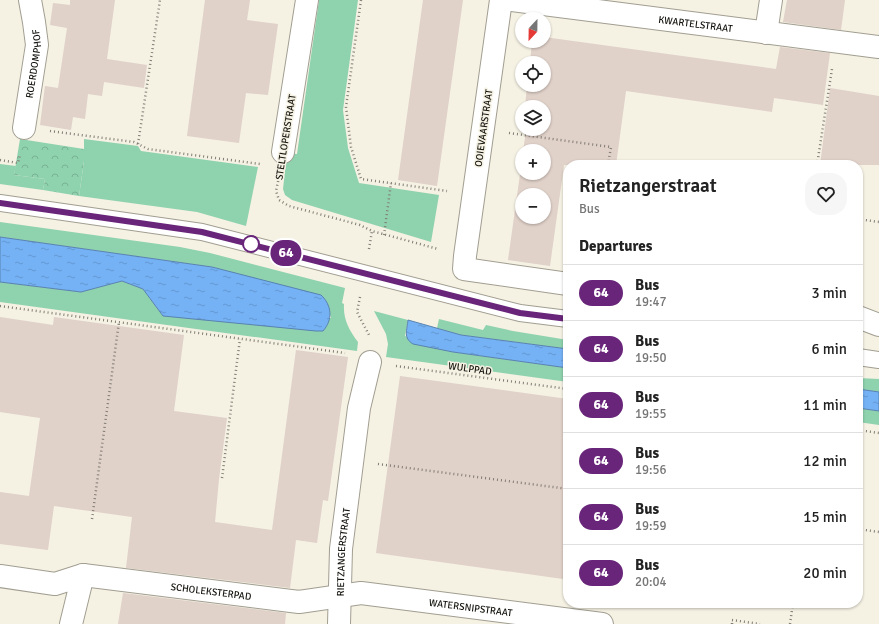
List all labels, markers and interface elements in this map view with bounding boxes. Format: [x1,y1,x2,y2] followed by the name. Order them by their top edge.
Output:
[515,12,551,48] north arrow
[515,12,551,224] map controls
[658,14,733,35] street label: KWARTELSTRAAT
[24,28,44,99] street label: ROERDOMPHOF
[515,56,551,92] button: locate
[473,89,495,168] street label: OOIEVAARSTRAAT
[273,93,299,181] street label: STELTLOPERSTRAAT
[515,100,551,136] button: layers
[515,144,551,180] button: +
[805,173,847,215] button: heart
[579,174,717,198] text: Rietzangerstraat
[515,188,551,224] button: −
[579,201,600,217] text: Bus
[242,235,260,253] unlabelled marker
[579,237,652,255] text: Departures
[268,240,304,266] line badge: 64
[278,244,294,261] text: 64
[635,276,659,294] text: Bus
[593,284,609,301] text: 64
[811,284,847,302] text: 3 min
[635,294,667,310] text: 19:47
[635,332,659,350] text: Bus
[593,340,609,357] text: 64
[811,340,847,358] text: 6 min
[635,350,667,366] text: 19:50
[447,360,492,378] street label: WULPPAD
[635,388,659,406] text: Bus
[593,396,609,413] text: 64
[803,396,847,414] text: 11 min
[635,406,667,422] text: 19:55
[635,444,659,462] text: Bus
[593,452,609,469] text: 64
[803,452,847,470] text: 12 min
[635,462,667,478] text: 19:56
[635,500,659,518] text: Bus
[335,507,353,597] street label: RIETZANGERSTRAAT
[593,508,609,525] text: 64
[803,508,847,526] text: 15 min
[635,518,667,534] text: 19:59
[635,556,659,574] text: Bus
[593,564,609,581] text: 64
[803,564,847,582] text: 20 min
[635,574,667,590] text: 20:04
[170,581,252,603] street label: SCHOLEKSTERPAD
[428,597,513,619] street label: WATERSNIPSTRAAT

